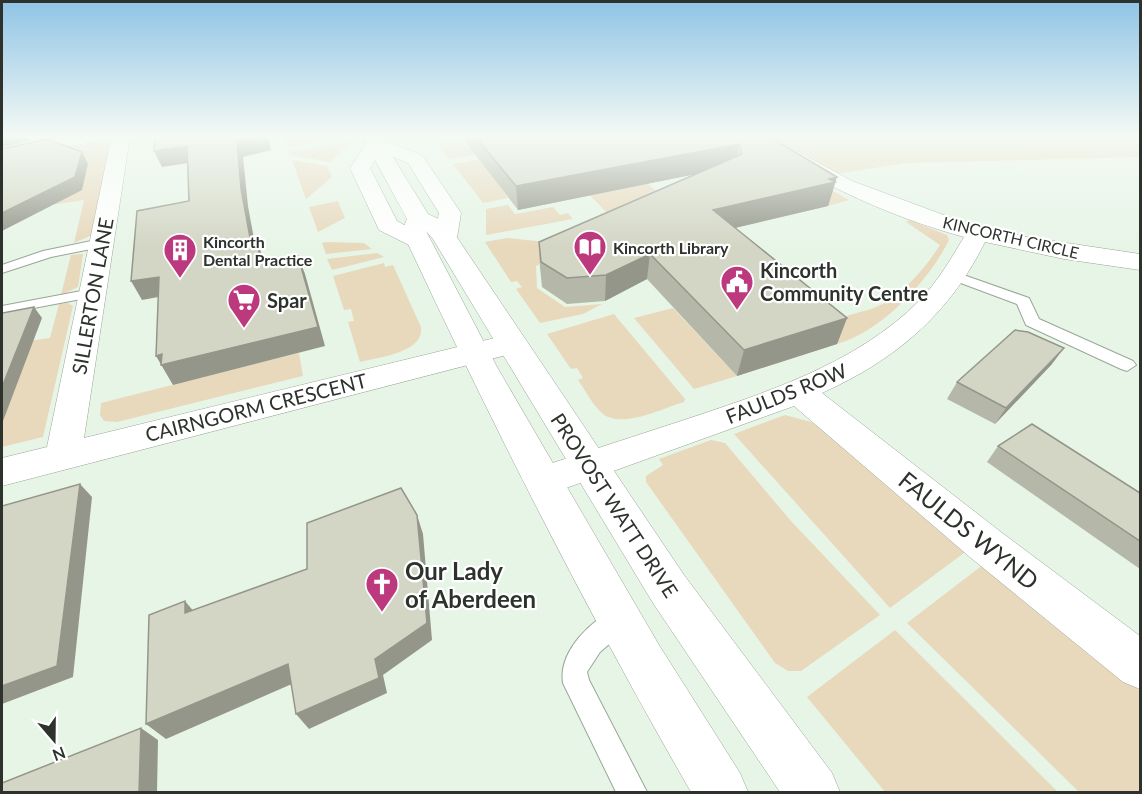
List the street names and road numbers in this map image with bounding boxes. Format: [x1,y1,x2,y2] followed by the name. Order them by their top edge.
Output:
[941,212,1081,262] street label: KINCORTH CIRCLE
[66,216,118,376] street label: SILLERTON LANE
[722,358,850,428] street label: FAULDS ROW
[143,368,369,446] street label: CAIRNGORM CRESCENT
[546,408,684,602] street label: PROVOST WATT DRIVE
[893,465,1045,595] street label: FAULDS WYND

